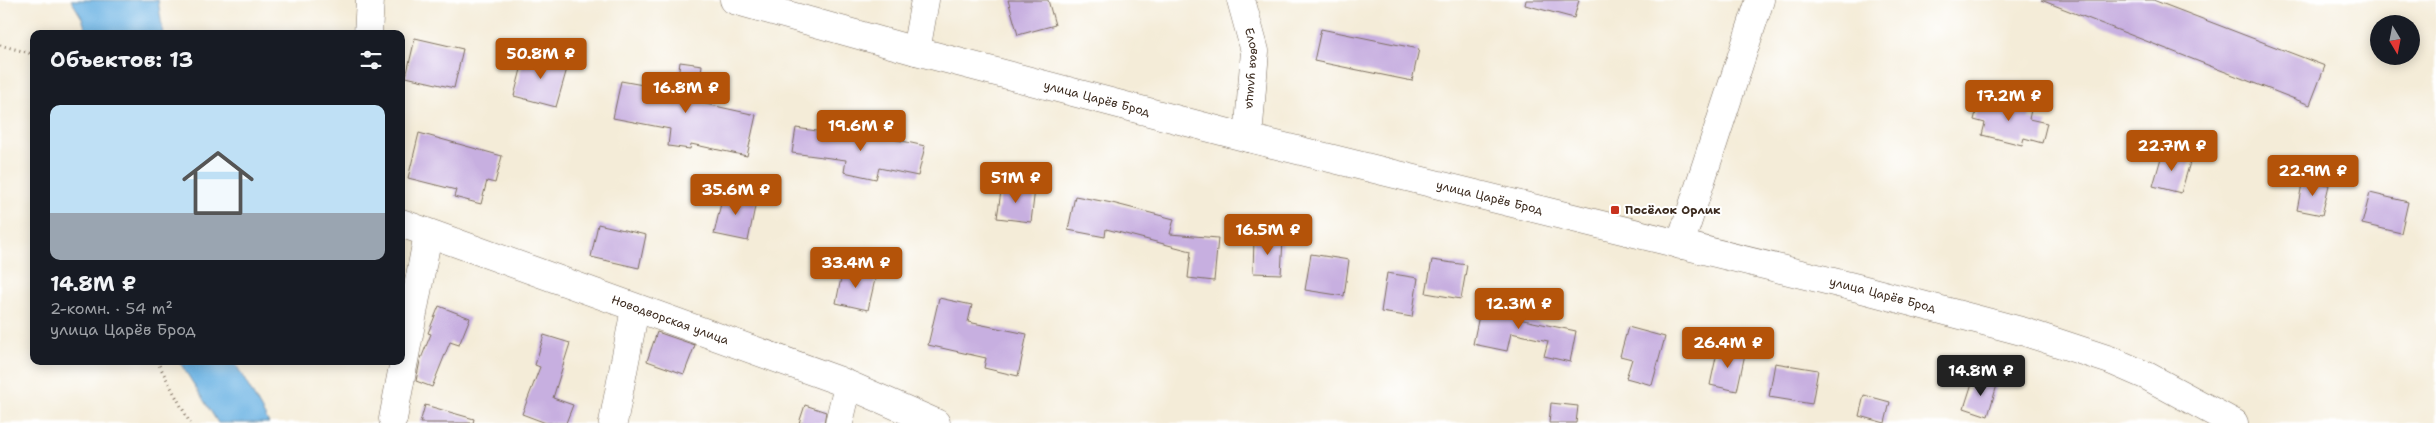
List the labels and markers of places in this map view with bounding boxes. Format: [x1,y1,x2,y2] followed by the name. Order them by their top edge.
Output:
[495,38,587,80] pin: 50.8M ₽
[640,72,732,114] pin: 16.8M ₽
[1963,80,2055,122] pin: 17.2M ₽
[815,110,907,152] pin: 19.6M ₽
[2126,130,2218,172] pin: 22.7M ₽
[2267,154,2359,197] pin: 22.9M ₽
[981,162,1051,204] pin: 51M ₽
[690,174,782,216] pin: 35.6M ₽
[1625,202,1721,218] place label: Посёлок Орлик
[1609,204,1621,216] marker: Посёлок Орлик
[1222,214,1314,256] pin: 16.5M ₽
[810,246,902,289] pin: 33.4M ₽
[1473,288,1565,330] pin: 12.3M ₽
[1682,326,1774,369] pin: 26.4M ₽
[1935,354,2027,397] pin: 14.8M ₽

